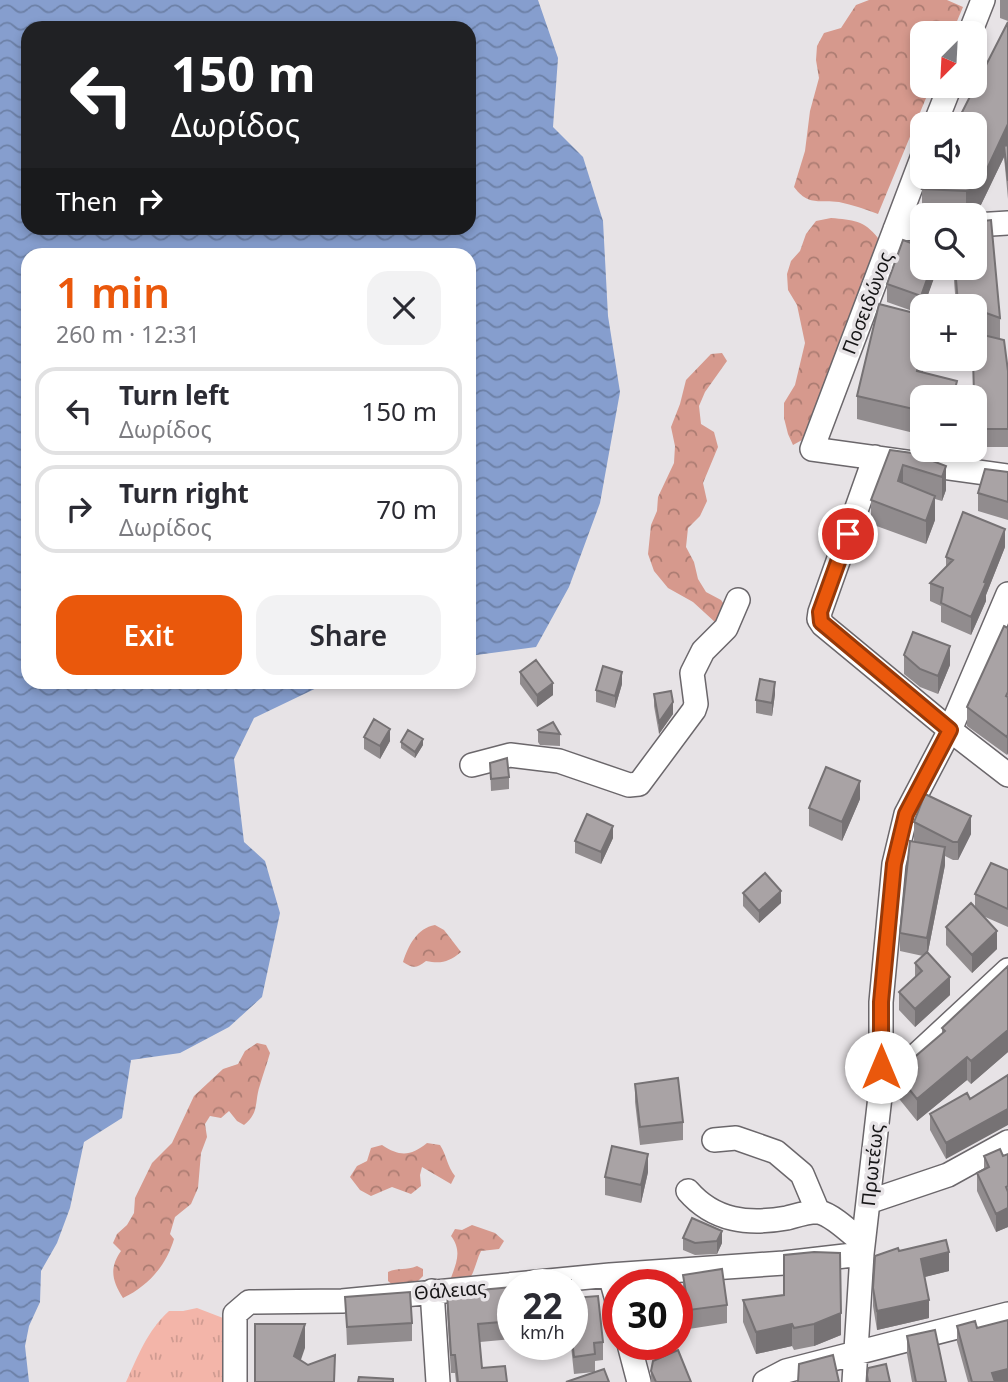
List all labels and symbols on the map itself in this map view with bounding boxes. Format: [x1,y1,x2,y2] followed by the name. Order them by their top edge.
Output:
[910,21,987,98] north arrow
[836,248,898,358] street label: Ποσειδώνος
[818,504,878,564] pin
[844,1030,918,1104] position arrow
[855,1123,889,1207] street label: Πρωτέως
[602,1269,693,1360] speed limit sign: 30
[413,1274,487,1306] street label: Θάλειας

